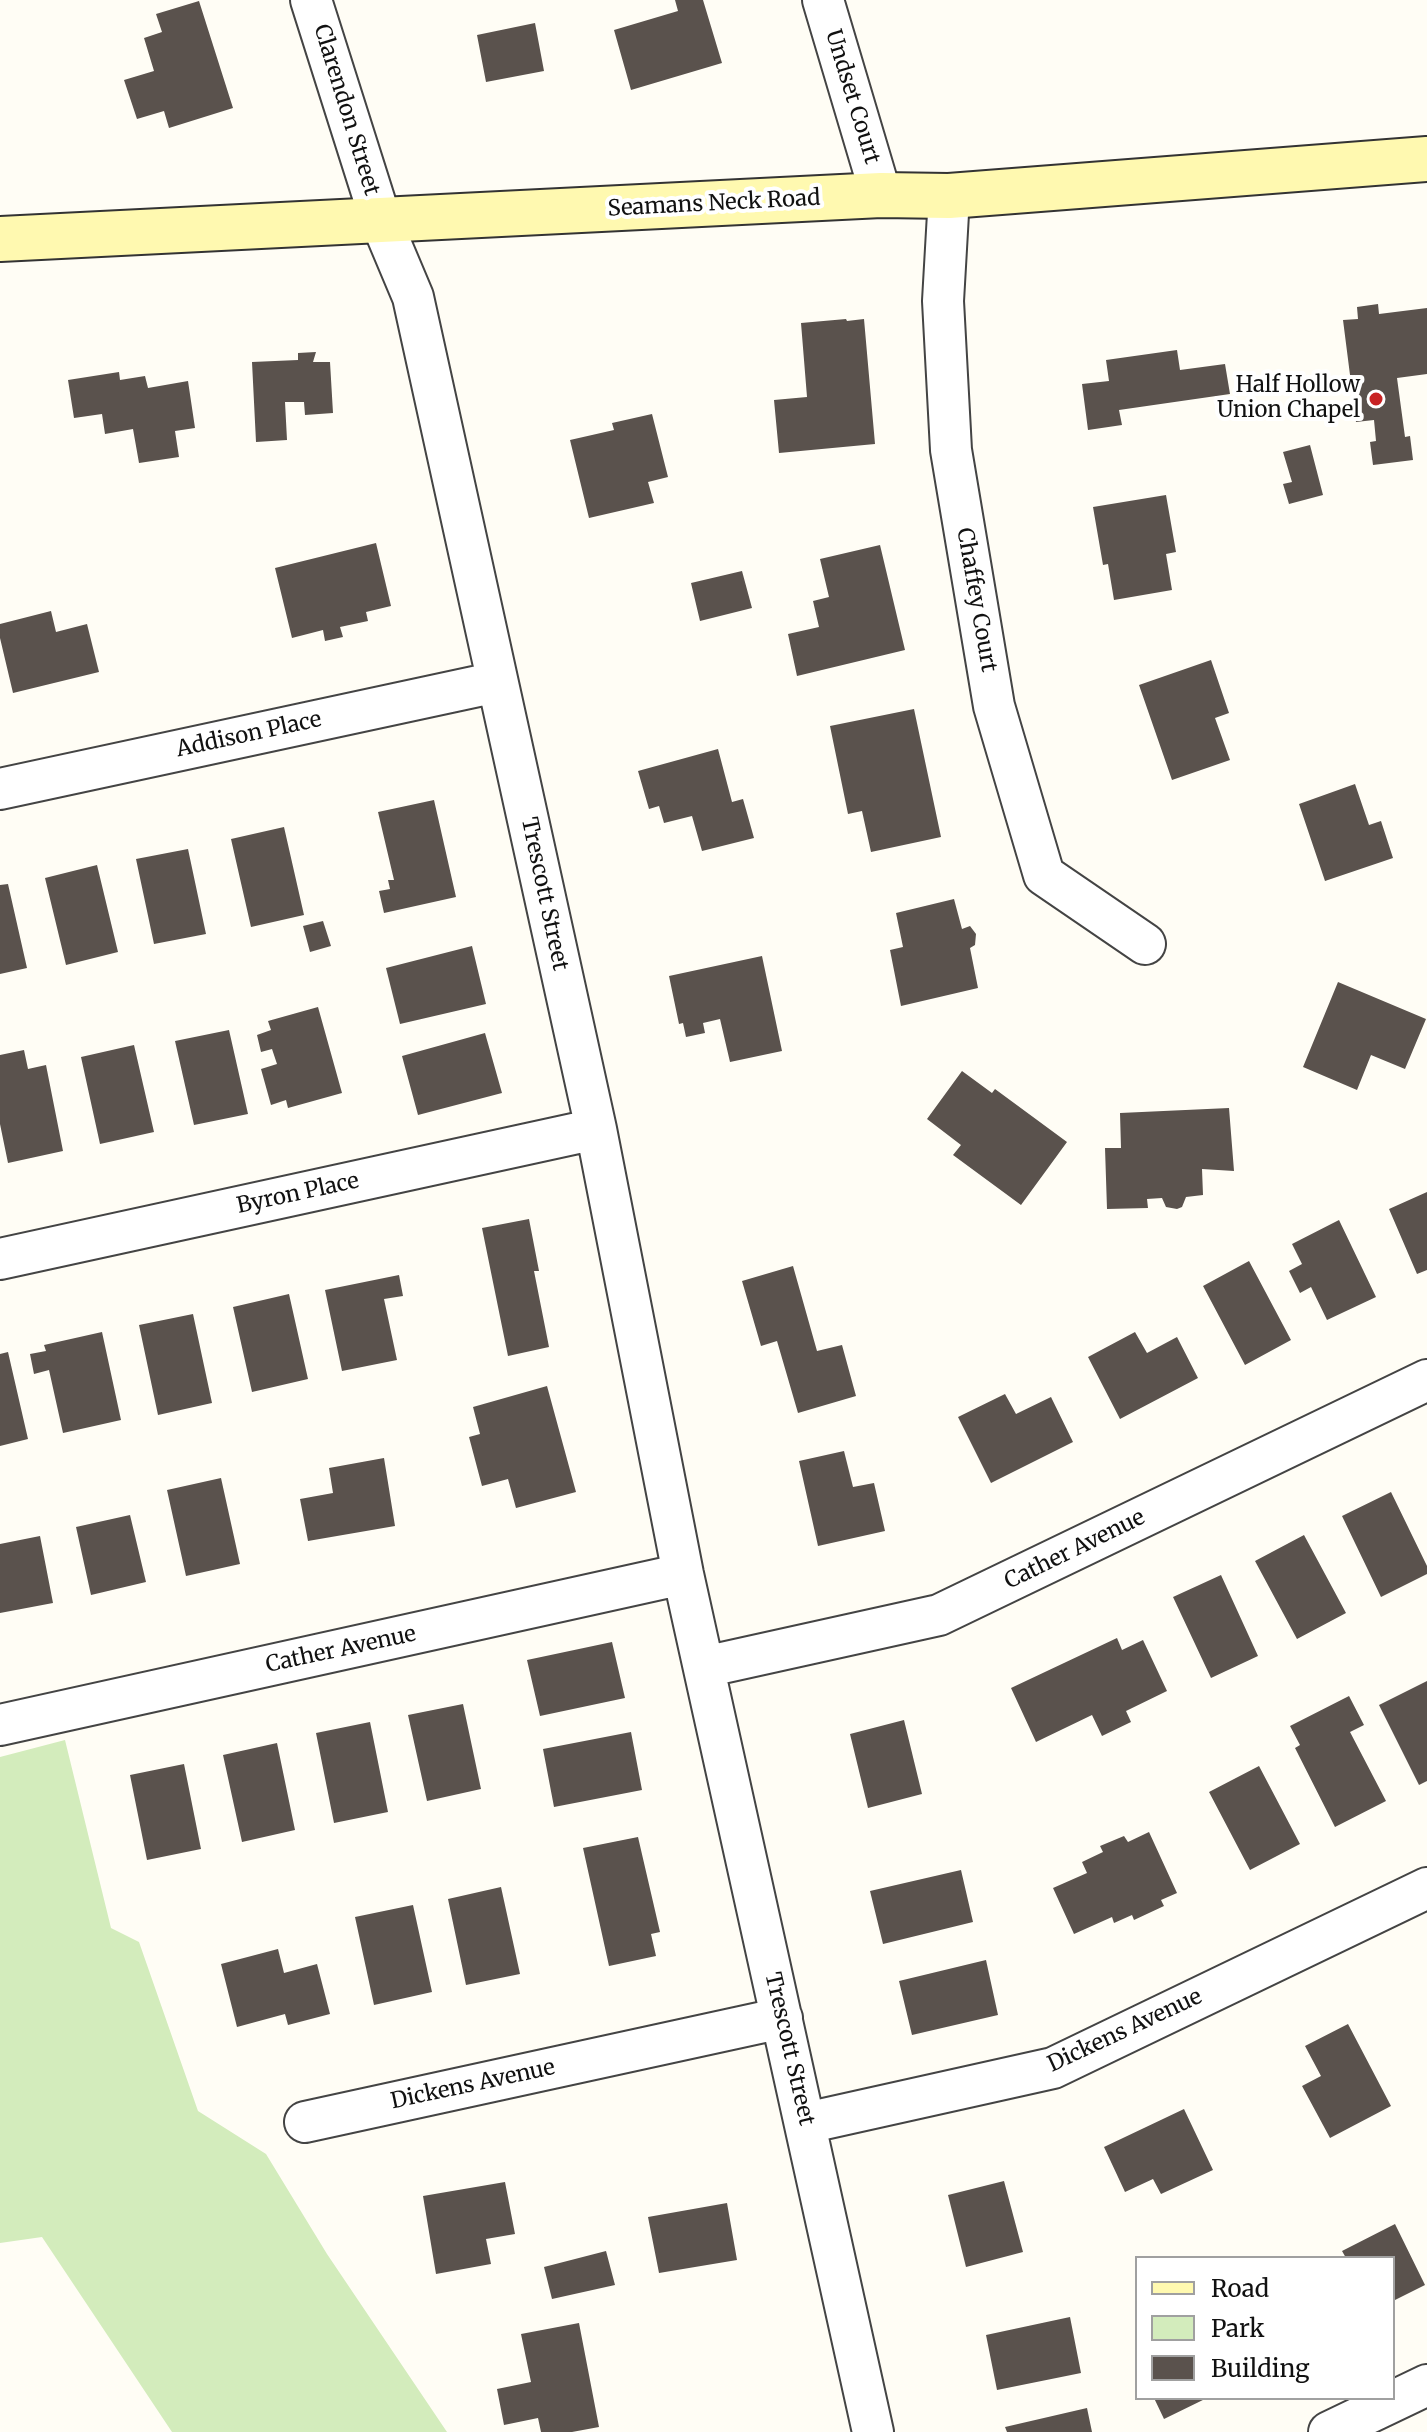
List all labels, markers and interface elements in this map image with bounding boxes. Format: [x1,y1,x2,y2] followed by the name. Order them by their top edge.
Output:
[307,21,385,199] street label: Clarendon Street
[819,27,885,167] street label: Undset Court
[607,185,821,223] street label: Seamans Neck Road
[1217,373,1360,424] place label: Half Hollow Union Chapel
[1367,390,1385,408] marker: Half Hollow Union Chapel
[950,526,1002,674] street label: Chaffey Court
[174,707,324,763] street label: Addison Place
[515,815,573,973] street label: Trescott Street
[234,1168,362,1220] street label: Byron Place
[1001,1505,1149,1595] street label: Cather Avenue
[263,1621,419,1679] street label: Cather Avenue
[759,1970,819,2128] street label: Trescott Street
[1044,1984,1206,2078] street label: Dickens Avenue
[389,2055,557,2115] street label: Dickens Avenue
[1135,2256,1395,2400] legend
[1211,2273,1269,2304] text: Road
[1211,2313,1264,2344] text: Park
[1211,2353,1310,2384] text: Building

